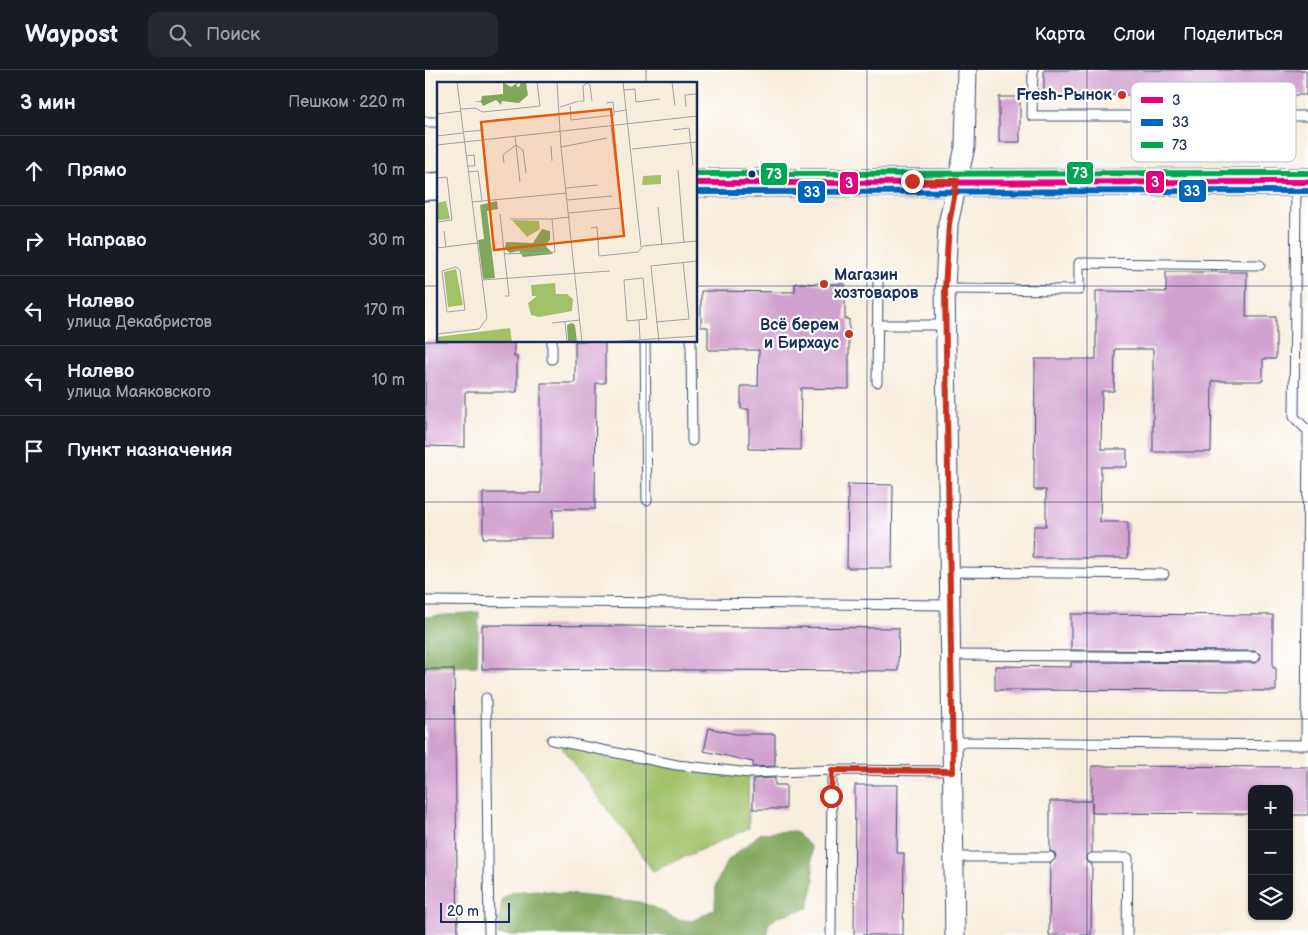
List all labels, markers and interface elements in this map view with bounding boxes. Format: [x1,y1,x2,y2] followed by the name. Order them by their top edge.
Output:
[148,12,498,57] search box
[25,20,118,49] text: Waypost
[166,21,194,49] icon: search
[206,23,260,46] text: Поиск
[1035,24,1085,45] text: Карта
[1113,24,1155,45] text: Слои
[1183,24,1283,45] text: Поделиться
[437,82,697,342] inset map
[1131,82,1296,162] legend
[1016,86,1112,105] place label: Fresh-Рынок
[1116,89,1128,101] marker: Fresh-Рынок
[20,90,76,115] text: 3 мин
[1172,92,1181,109] text: 3
[288,93,405,112] text: Пешком · 220 m
[1172,114,1189,131] text: 33
[1172,137,1187,154] text: 73
[20,157,48,185] icon: ahead
[67,159,127,182] text: Прямо
[372,161,405,180] text: 10 m
[1066,161,1094,185] line badge: 73
[760,162,788,186] line badge: 73
[1072,165,1088,182] text: 73
[766,166,782,183] text: 73
[747,169,757,179] unlabelled marker
[901,170,924,193] route end
[1145,170,1165,194] line badge: 3
[839,171,859,195] line badge: 3
[1151,174,1159,191] text: 3
[845,175,853,192] text: 3
[1178,179,1207,203] line badge: 33
[797,180,826,204] line badge: 33
[1184,183,1200,200] text: 33
[804,184,820,201] text: 33
[20,227,48,255] icon: right
[67,229,147,252] text: Направо
[368,231,405,250] text: 30 m
[834,266,919,303] place label: Магазин хозтоваров
[818,278,830,290] marker: Магазин хозтоваров
[67,290,134,313] text: Налево
[20,297,48,325] icon: left
[364,301,405,320] text: 170 m
[67,313,212,332] text: улица Декабристов
[760,316,839,353] place label: Всё берем и Бирхаус
[843,328,855,340] marker: Всё берем и Бирхаус
[67,360,134,383] text: Налево
[20,367,48,395] icon: left
[372,371,405,390] text: 10 m
[67,383,211,402] text: улица Маяковского
[20,437,48,465] icon: arrive
[67,439,232,462] text: Пункт назначения
[820,785,843,808] route start
[1248,785,1293,920] map controls
[1248,785,1293,830] button: +
[1248,830,1293,875] button: −
[1248,875,1293,920] button: layers
[440,900,510,923] scale bar
[447,903,479,920] text: 20 m

